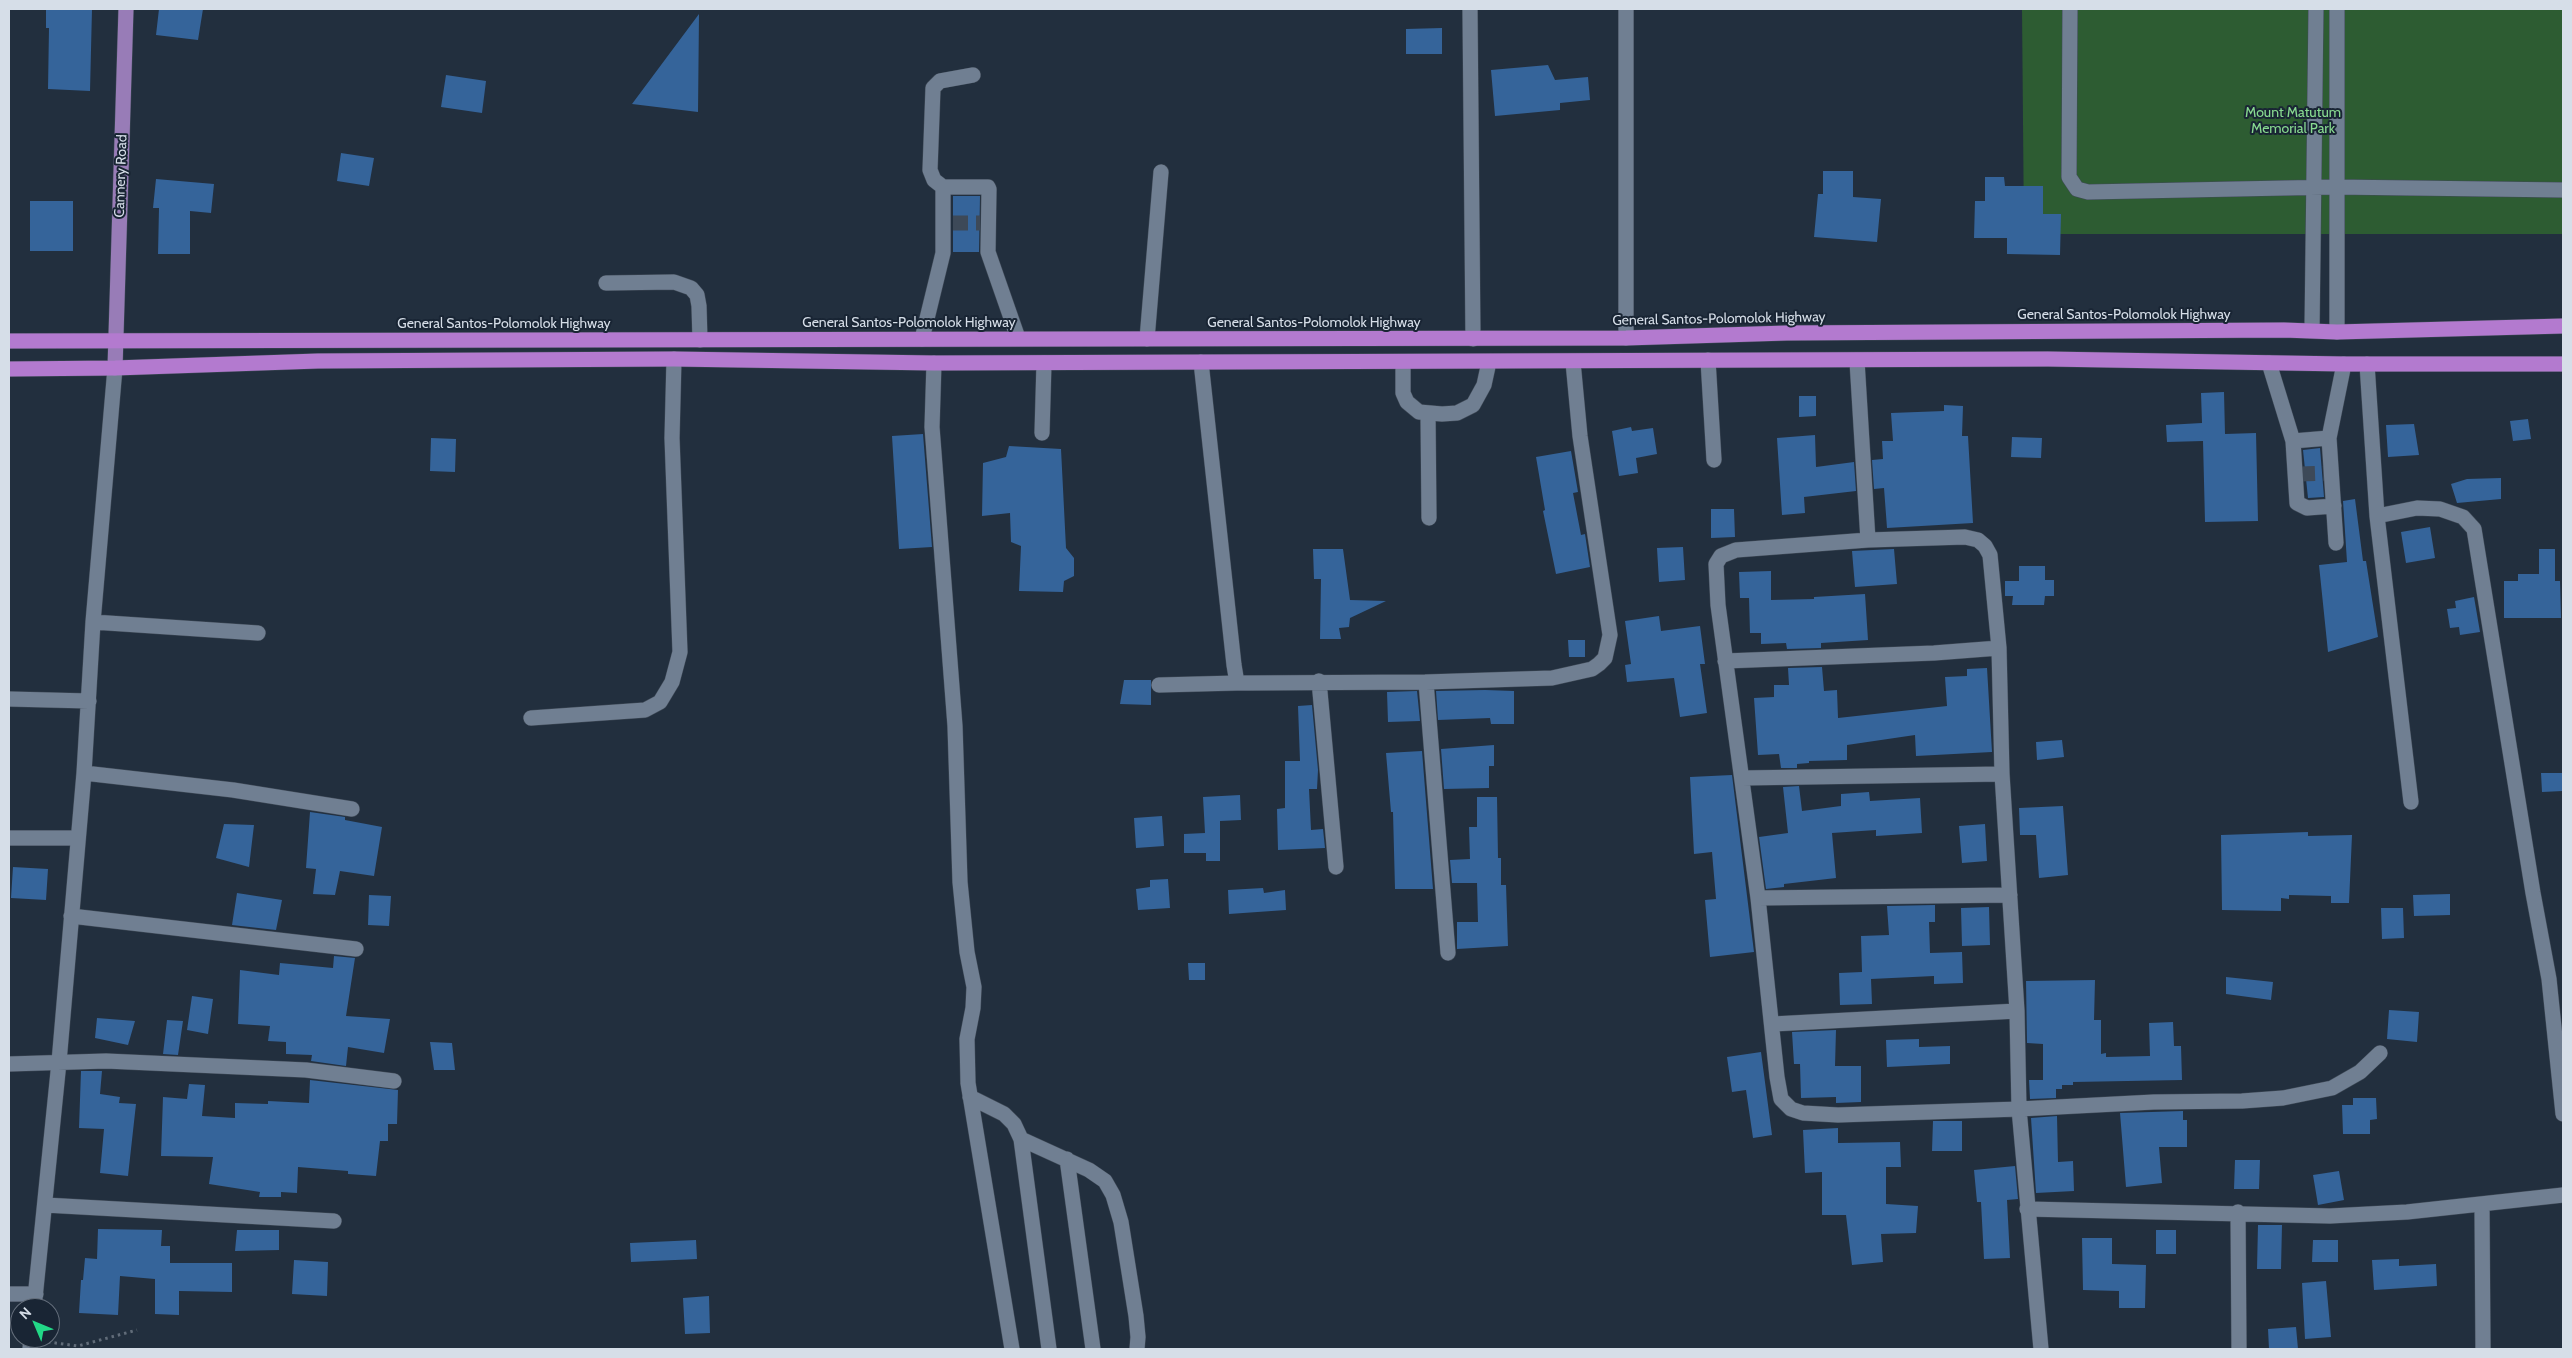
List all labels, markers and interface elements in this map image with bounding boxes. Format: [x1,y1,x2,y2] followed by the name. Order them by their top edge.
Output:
[2245,105,2341,138] park label: Mount Matutum Memorial Park
[111,134,131,218] street label: Cannery Road
[2017,307,2231,323] street label: General Santos-Polomolok Highway
[1612,309,1826,329] street label: General Santos-Polomolok Highway
[802,315,1016,331] street label: General Santos-Polomolok Highway
[1207,315,1421,331] street label: General Santos-Polomolok Highway
[397,316,611,332] street label: General Santos-Polomolok Highway
[10,1298,60,1348] north arrow
[15,1303,35,1323] text: N

